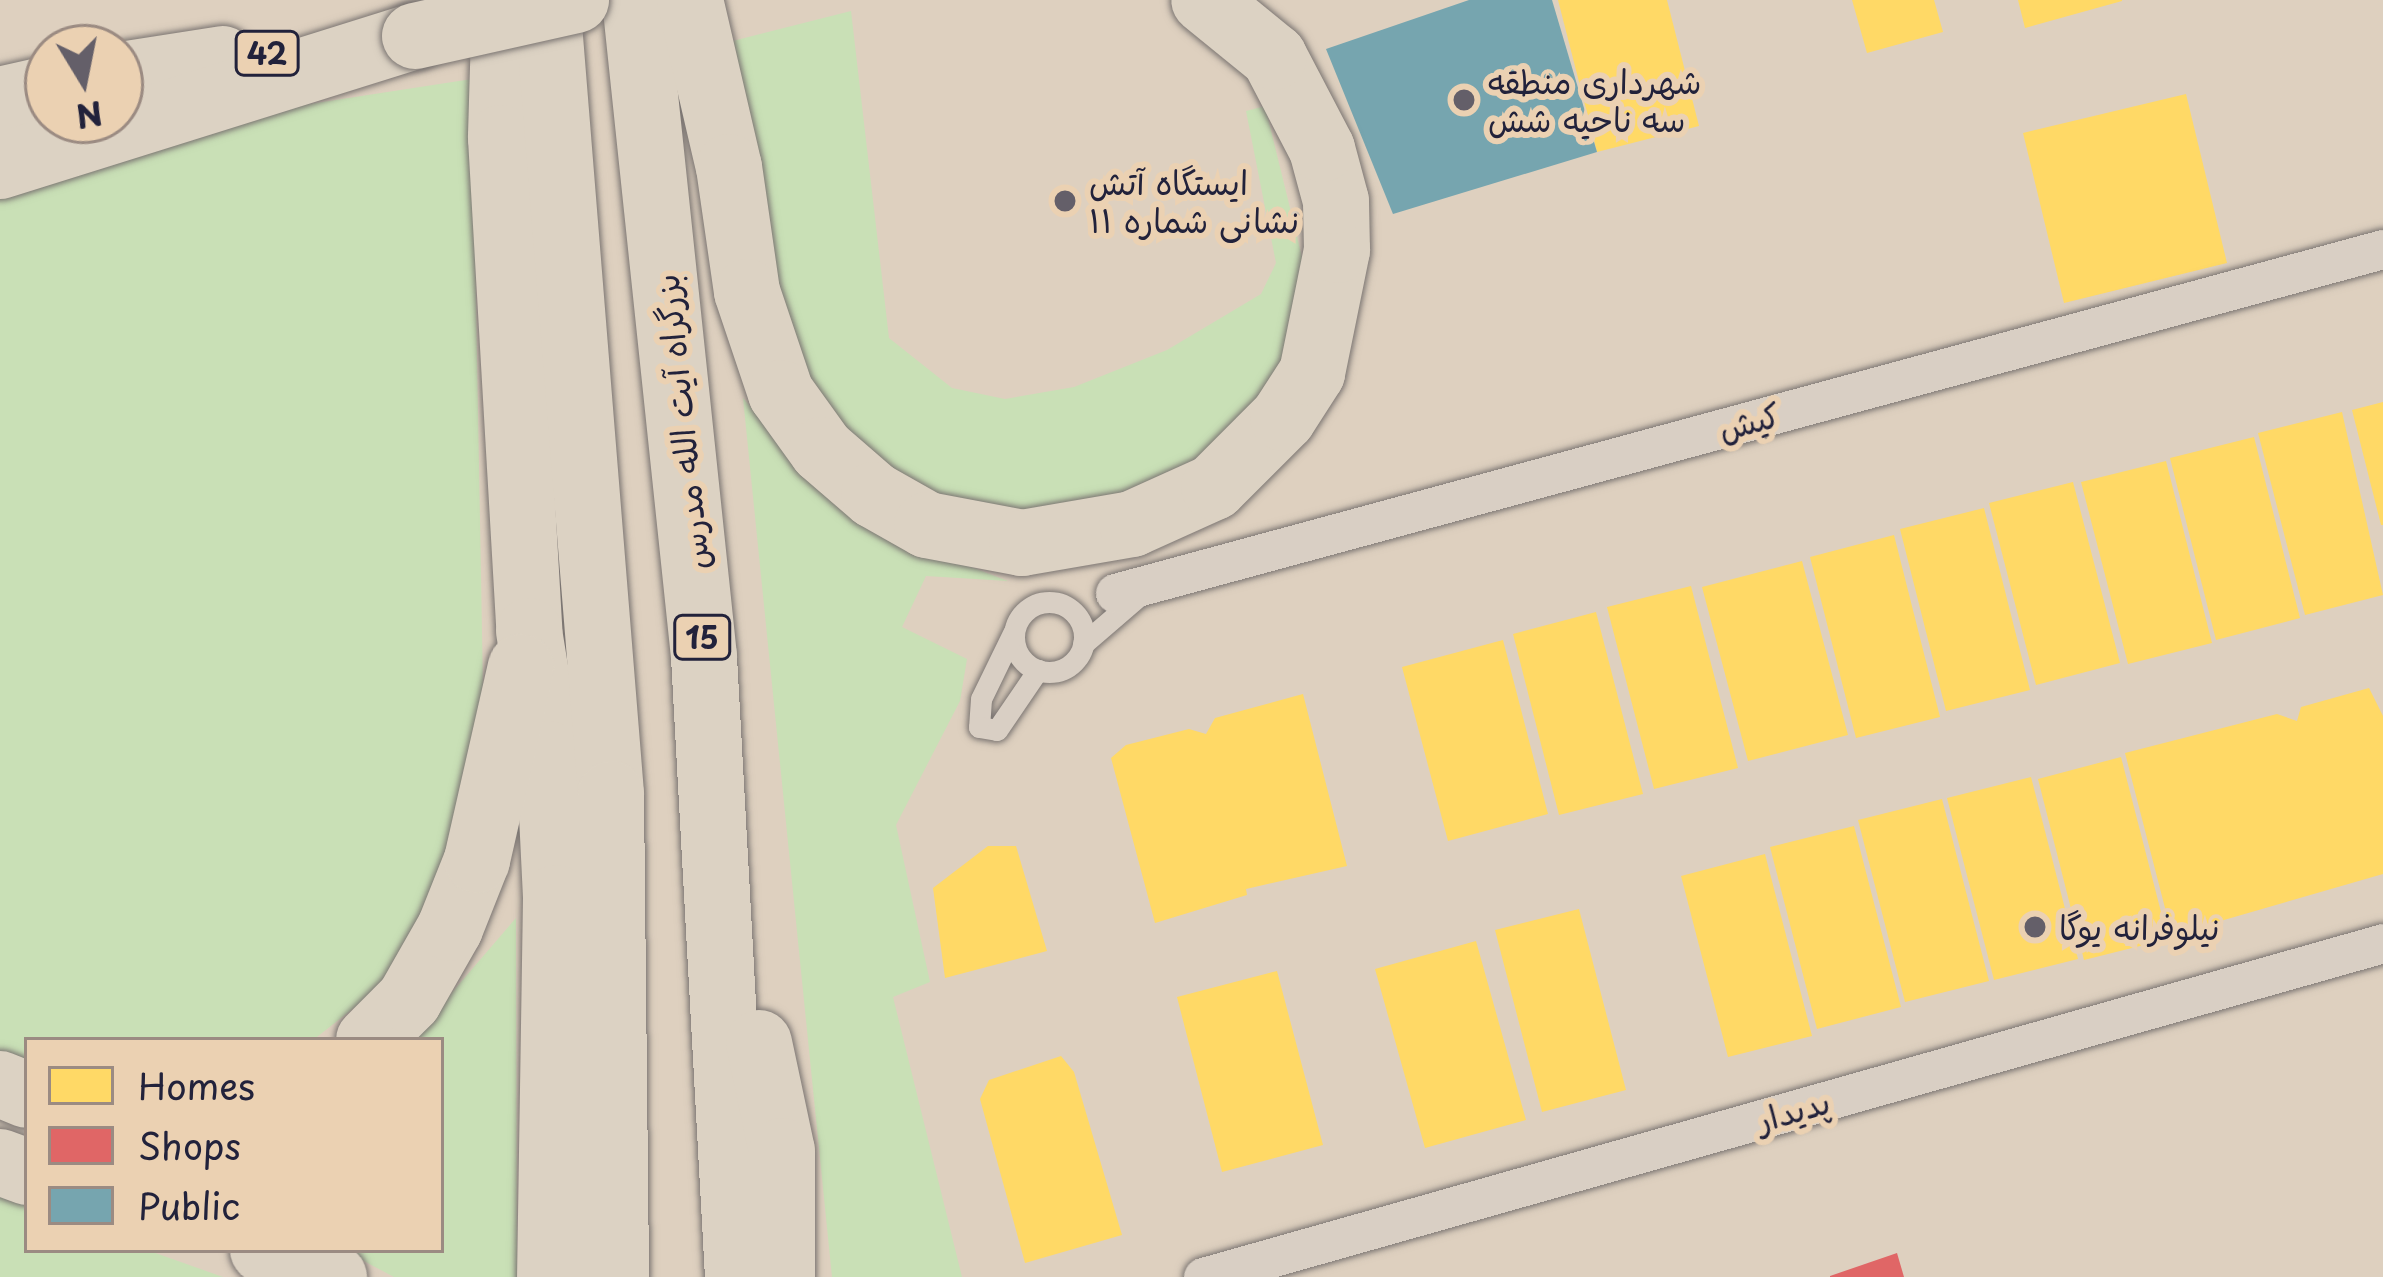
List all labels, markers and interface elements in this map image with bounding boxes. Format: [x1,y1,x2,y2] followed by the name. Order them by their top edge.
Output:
[24,24,144,144] north arrow
[234,29,300,77] road number: 42
[1488,61,1702,139] place label: شهرداری منطقه سه ناحیه شش
[1451,87,1477,113] marker: شهرداری منطقه سه ناحیه شش
[73,90,107,143] text: N
[1089,162,1299,240] place label: ایستگاه آتش نشانی شماره ۱۱
[1052,188,1078,214] marker: ایستگاه آتش نشانی شماره ۱۱
[646,272,716,572] street label: بزرگراه آیت الله مدرس
[1714,394,1784,448] street label: کیش
[672,613,732,661] road number: 15
[2059,907,2220,947] place label: نیلوفرانه یوگا
[2022,914,2048,940] marker: نیلوفرانه یوگا
[24,1037,444,1253] legend
[138,1058,255,1112] text: Homes
[1752,1081,1834,1139] street label: پدیدار
[138,1118,241,1172] text: Shops
[138,1178,240,1232] text: Public

